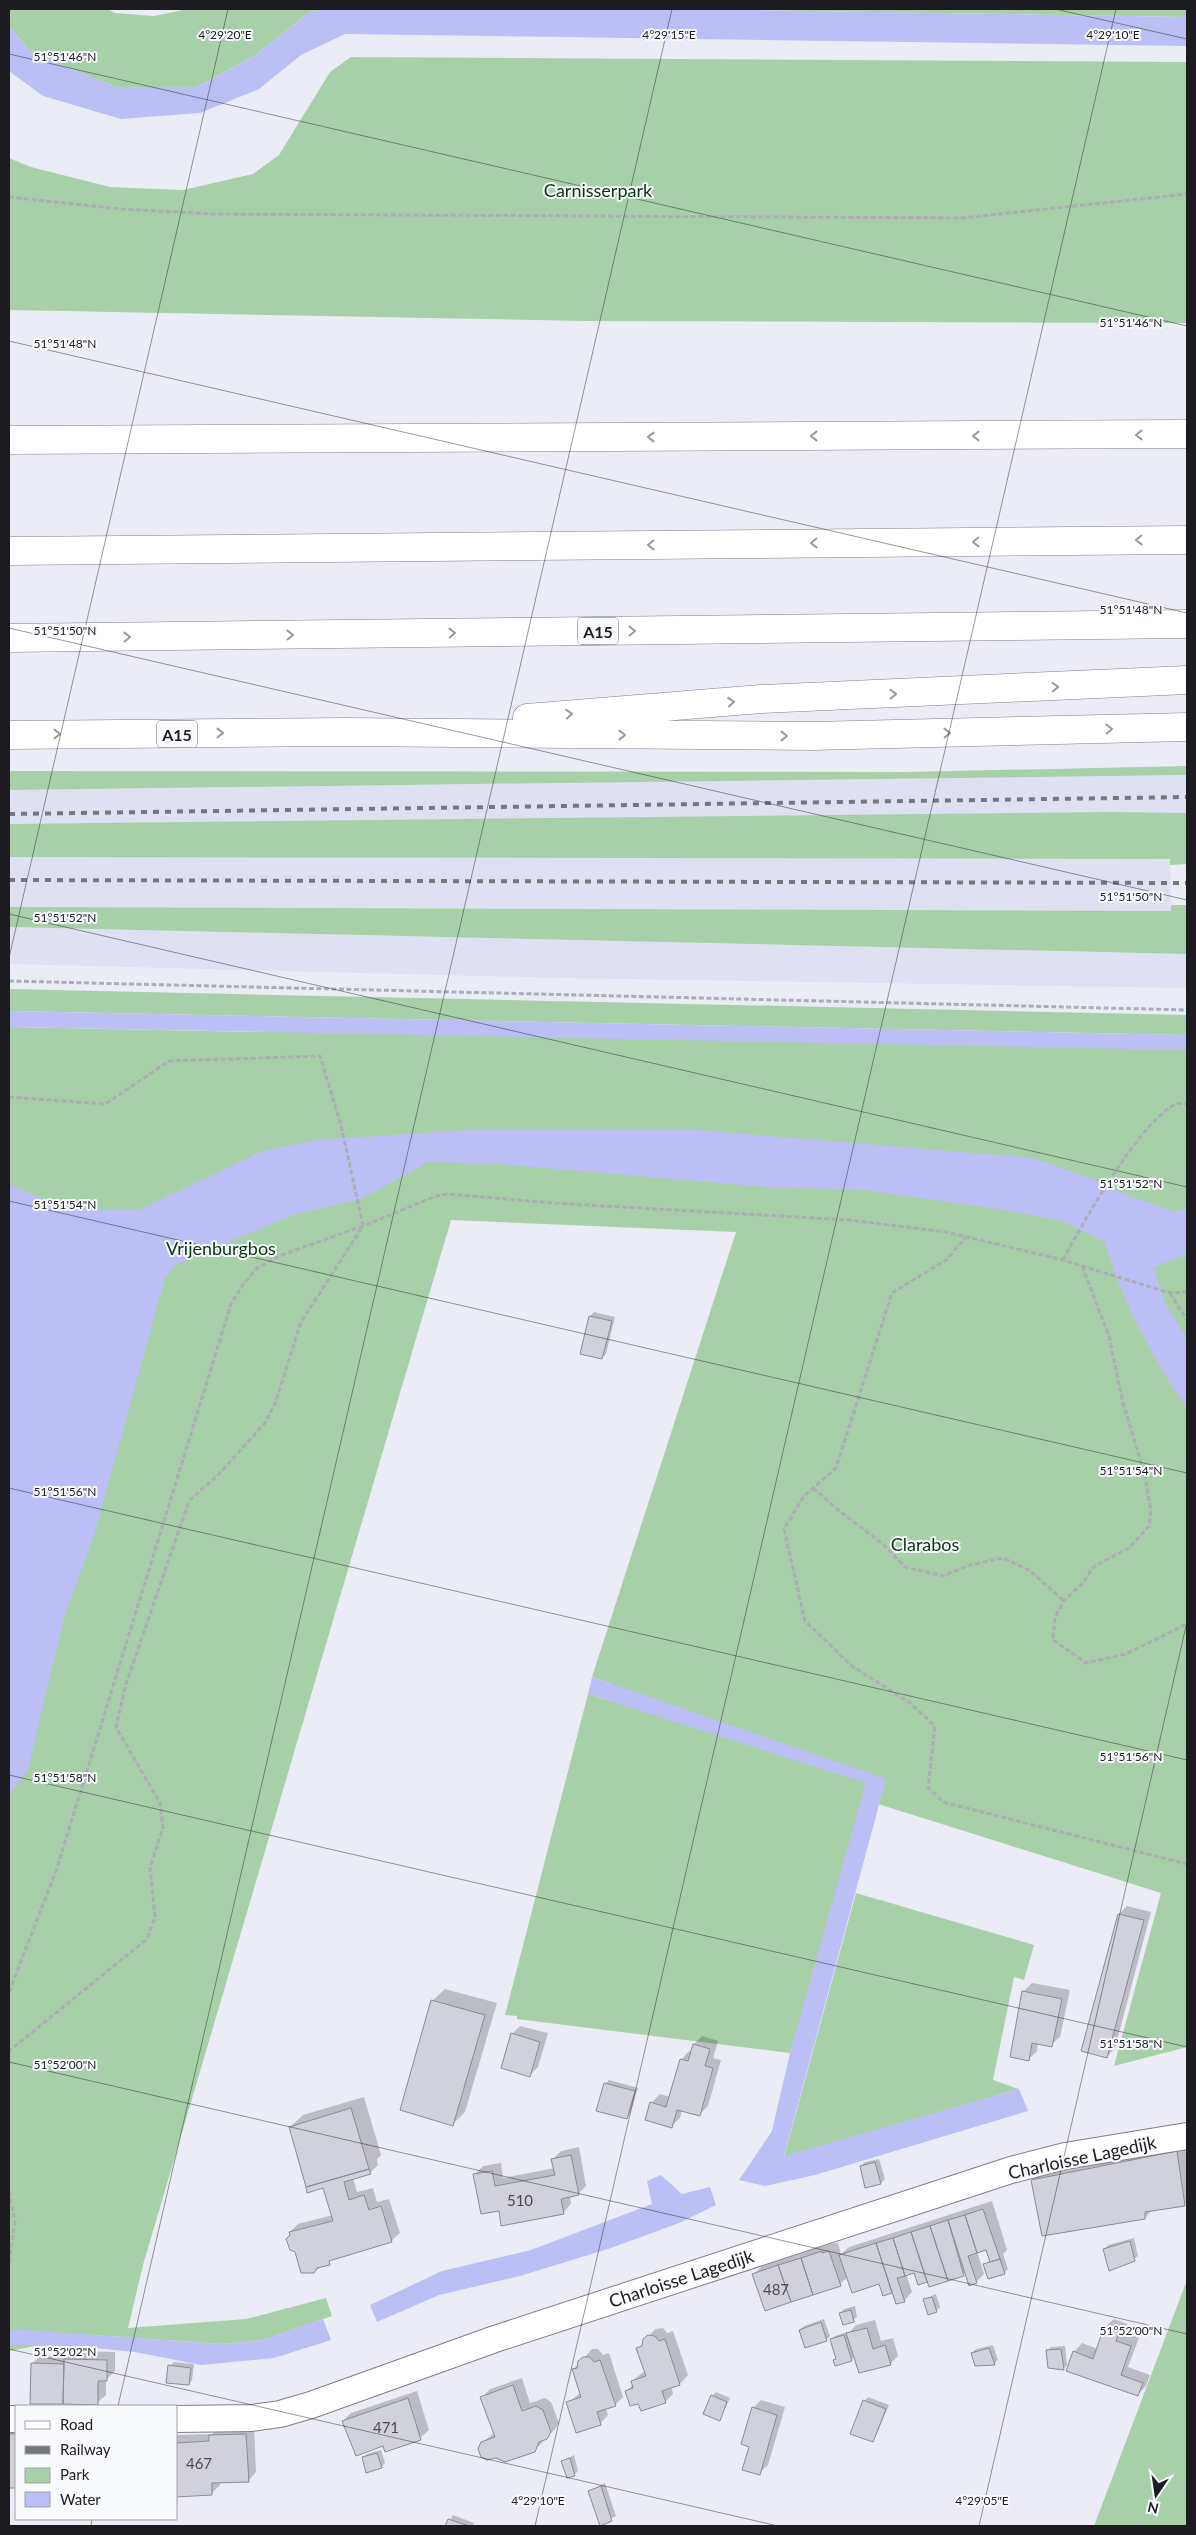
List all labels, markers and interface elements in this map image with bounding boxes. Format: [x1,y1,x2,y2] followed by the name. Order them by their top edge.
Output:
[198,27,252,42] text: 4°29'20"E
[642,27,696,42] text: 4°29'15"E
[1086,27,1140,42] text: 4°29'10"E
[34,49,96,64] text: 51°51'46"N
[544,179,653,201] park label: Carnisserpark
[1100,315,1162,330] text: 51°51'46"N
[34,336,96,351] text: 51°51'48"N
[1134,430,1142,440] one-way arrow
[809,431,817,441] one-way arrow
[972,431,980,441] one-way arrow
[647,432,654,442] one-way arrow
[1134,535,1142,545] one-way arrow
[972,537,980,547] one-way arrow
[809,538,817,548] one-way arrow
[647,540,654,550] one-way arrow
[1100,602,1162,617] text: 51°51'48"N
[578,618,618,644] road number: A15
[34,623,96,638] text: 51°51'50"N
[629,626,637,636] one-way arrow
[449,628,457,638] one-way arrow
[286,630,294,640] one-way arrow
[124,631,132,642] one-way arrow
[1052,682,1060,692] one-way arrow
[889,688,897,699] one-way arrow
[727,696,735,707] one-way arrow
[565,709,573,720] one-way arrow
[157,721,197,748] road number: A15
[1106,724,1114,734] one-way arrow
[216,728,224,738] one-way arrow
[944,728,951,738] one-way arrow
[54,729,62,739] one-way arrow
[618,730,626,740] one-way arrow
[781,731,789,741] one-way arrow
[1100,889,1162,904] text: 51°51'50"N
[34,910,96,925] text: 51°51'52"N
[1100,1176,1162,1191] text: 51°51'52"N
[34,1197,96,1212] text: 51°51'54"N
[166,1237,276,1259] park label: Vrijenburgbos
[1100,1463,1162,1478] text: 51°51'54"N
[34,1484,96,1499] text: 51°51'56"N
[891,1533,960,1555] park label: Clarabos
[1100,1749,1162,1764] text: 51°51'56"N
[34,1770,96,1785] text: 51°51'58"N
[1100,2036,1162,2051] text: 51°51'58"N
[34,2057,96,2072] text: 51°52'00"N
[1006,2130,1159,2183] street label: Charloisse Lagedijk
[507,2191,533,2209] house number: 510
[606,2244,757,2312] street label: Charloisse Lagedijk
[763,2280,789,2298] house number: 487
[1100,2323,1162,2338] text: 51°52'00"N
[34,2344,96,2359] text: 51°52'02"N
[15,2405,178,2520] legend
[60,2415,93,2433] text: Road
[373,2418,399,2436] house number: 471
[60,2440,111,2458] text: Railway
[186,2454,212,2472] house number: 467
[60,2465,90,2483] text: Park
[1131,2470,1181,2520] north arrow
[60,2490,101,2508] text: Water
[511,2493,565,2508] text: 4°29'10"E
[955,2493,1009,2508] text: 4°29'05"E
[1146,2499,1160,2518] text: N

